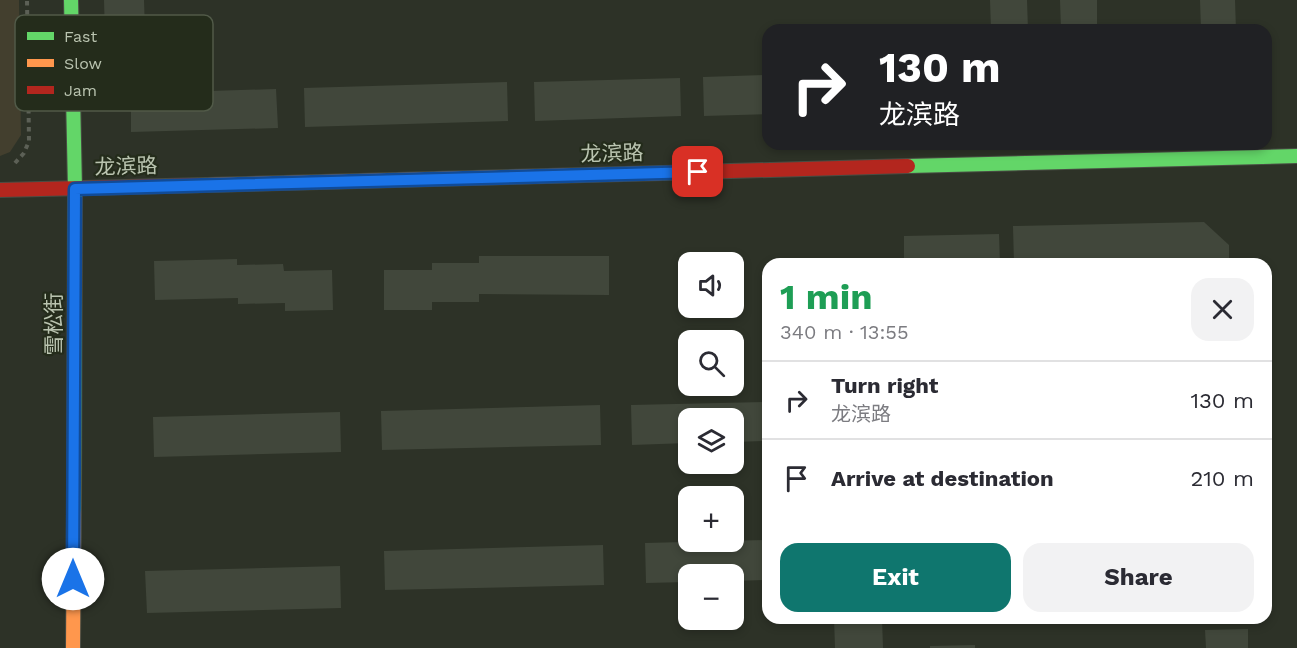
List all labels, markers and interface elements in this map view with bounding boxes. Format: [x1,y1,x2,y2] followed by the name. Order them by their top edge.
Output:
[15,15,213,111] legend
[64,27,97,46] text: Fast
[879,43,1001,92] text: 130 m
[780,48,858,126] icon: right
[64,54,102,73] text: Slow
[64,81,97,100] text: Jam
[879,99,960,131] text: 龙滨路
[580,139,644,167] street label: 龙滨路
[672,146,723,197] pin
[94,152,158,180] street label: 龙滨路
[681,155,714,188] icon: arrive
[678,252,744,630] map controls
[678,252,744,318] button: sound
[780,276,872,318] text: 1 min
[1191,278,1254,341] button: close
[41,293,66,356] street label: 雪松街
[780,320,909,344] text: 340 m · 13:55
[678,330,744,396] button: search
[831,373,938,398] text: Turn right
[780,384,813,417] icon: right
[1190,388,1254,413] text: 130 m
[831,402,891,426] text: 龙滨路
[678,408,744,474] button: layers
[780,462,813,495] icon: arrive
[831,466,1054,491] text: Arrive at destination
[1190,466,1254,491] text: 210 m
[678,486,744,552] button: +
[780,543,1011,612] button: Exit
[1023,543,1254,612] button: Share
[41,547,105,611] position arrow
[678,564,744,630] button: −

